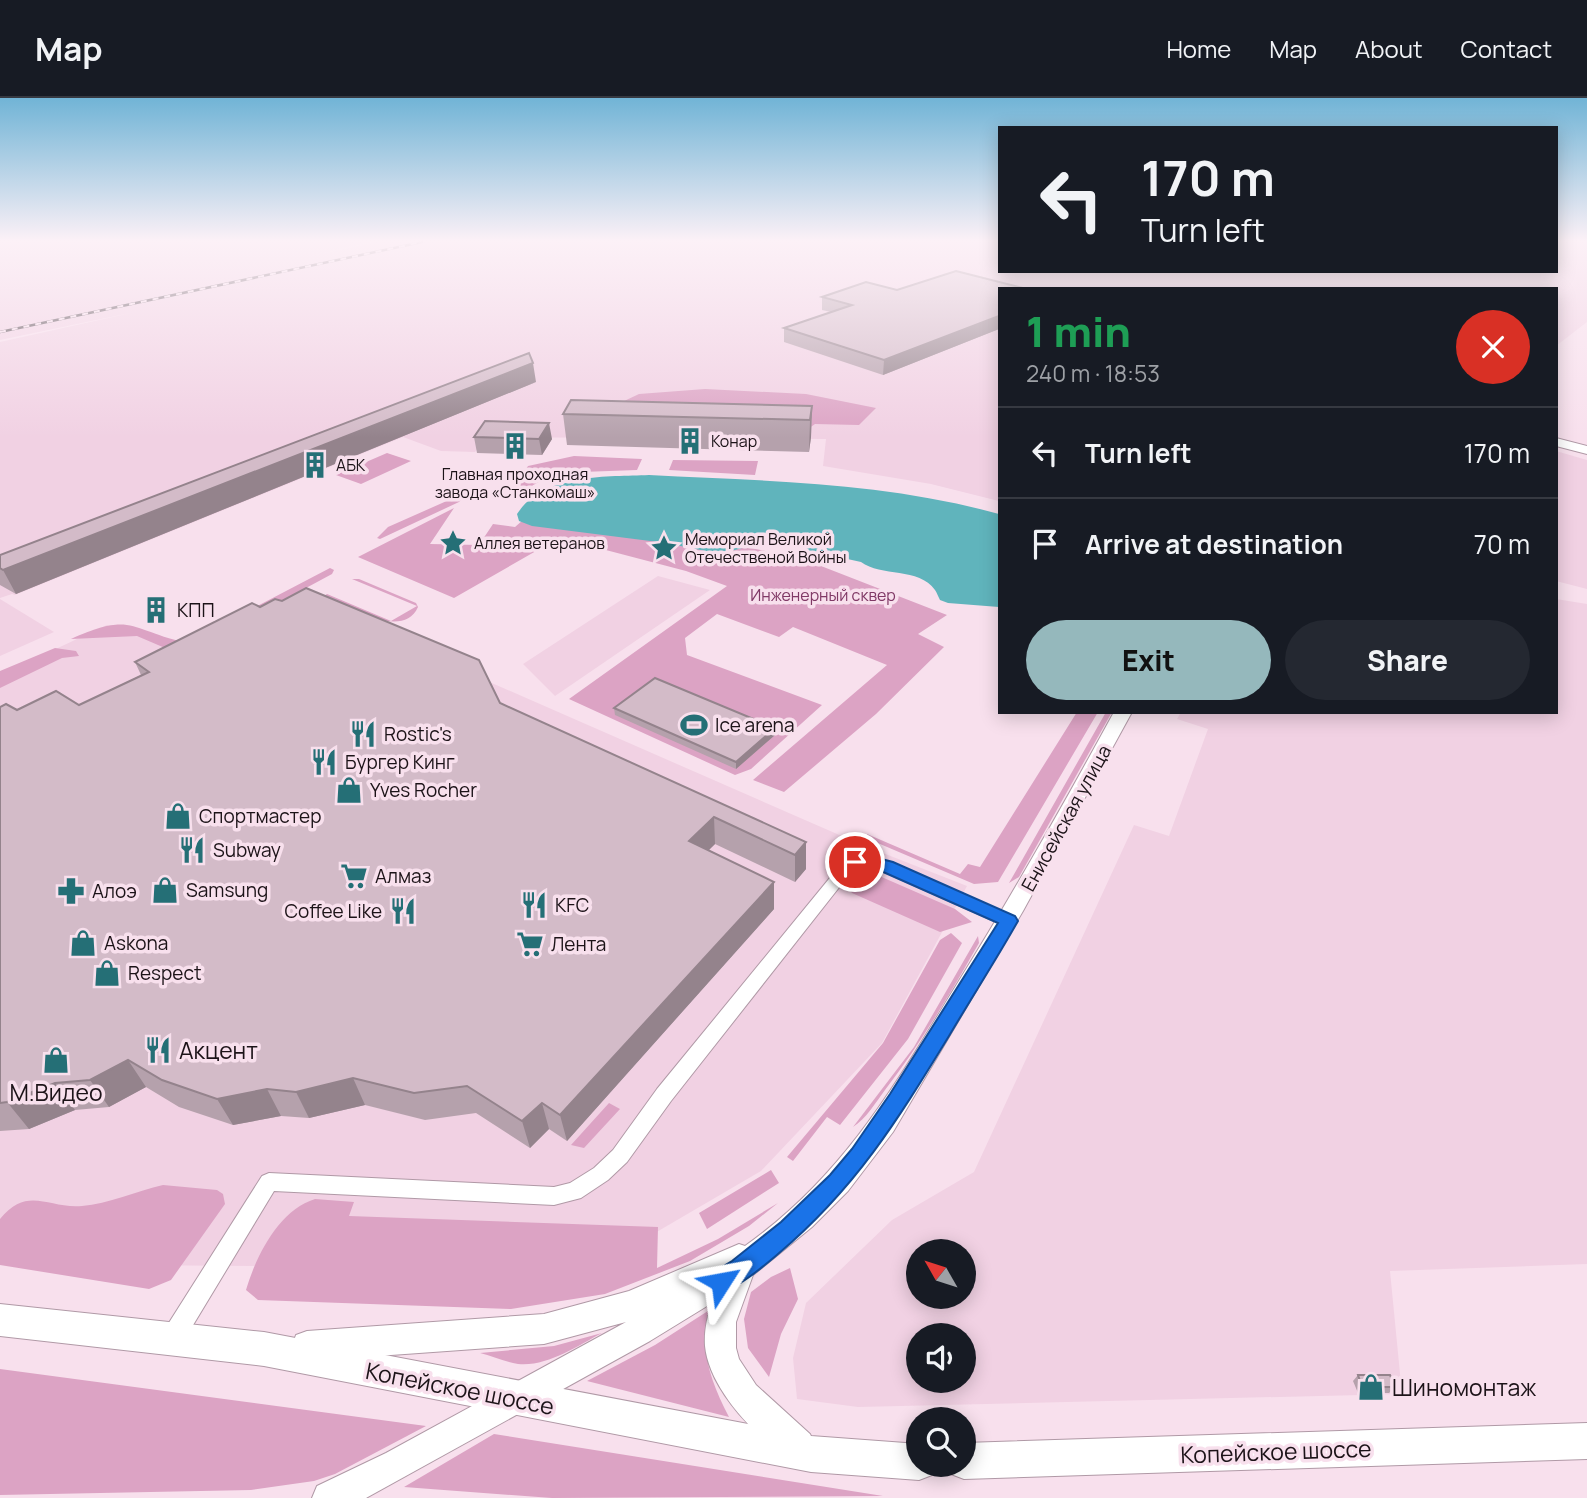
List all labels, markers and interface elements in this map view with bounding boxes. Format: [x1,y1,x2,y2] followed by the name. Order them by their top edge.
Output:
[35,26,103,71] text: Map
[1166,32,1231,65] text: Home
[1269,32,1317,65] text: Map
[1355,32,1423,65] text: About
[1461,32,1552,65] text: Contact
[1141,144,1275,211] text: 170 m
[1026,154,1117,245] icon: left
[1141,208,1265,252] text: Turn left
[1026,302,1131,360] text: 1 min
[1456,310,1530,384] button: close
[1026,357,1160,389] text: 240 m · 18:53
[675,426,705,456] building icon: Конар
[711,430,757,452] place label: Конар
[500,431,530,461] building icon: Главная проходная завода «Станкомаш»
[1026,434,1064,472] icon: left
[1085,435,1192,471] text: Turn left
[1464,435,1530,471] text: 170 m
[300,450,330,480] building icon: АБК
[336,454,366,476] place label: АБК
[435,463,595,503] place label: Главная проходная завода «Станкомаш»
[1026,525,1064,563] icon: arrive
[1085,526,1343,562] text: Arrive at destination
[1474,526,1530,562] text: 70 m
[438,528,468,558] place icon: Аллея ветеранов
[685,528,847,568] place label: Мемориал Великой Отечественой Войны
[474,532,605,554] place label: Аллея ветеранов
[649,533,679,563] place icon: Мемориал Великой Отечественой Войны
[750,584,896,606] park label: Инженерный сквер
[141,595,171,625] building icon: КПП
[177,597,215,623] place label: КПП
[1026,620,1271,700] button: Exit
[1285,620,1530,700] button: Share
[679,710,709,740] sports icon: Ice arena
[715,712,794,738] place label: Ice arena
[348,719,378,749] restaurant icon: Rostic's
[384,721,452,747] place label: Rostic's
[1015,740,1117,896] street label: Енисейская улица
[309,747,339,777] restaurant icon: Бургер Кинг
[345,749,455,775] place label: Бургер Кинг
[334,775,364,805] shop icon: Yves Rocher
[370,777,477,803] place label: Yves Rocher
[163,801,193,831] shop icon: Спортмастер
[199,803,321,829] place label: Спортмастер
[825,832,885,892] pin
[177,835,207,865] restaurant icon: Subway
[213,837,281,863] place label: Subway
[836,843,874,881] icon: arrive
[339,861,369,891] supermarket icon: Алмаз
[375,863,431,889] place label: Алмаз
[150,875,180,905] shop icon: Samsung
[56,876,86,906] pharmacy icon: Алоэ
[186,877,268,903] place label: Samsung
[92,878,137,904] place label: Алоэ
[519,890,549,920] restaurant icon: KFC
[555,892,589,918] place label: KFC
[388,896,418,926] restaurant icon: Coffee Like
[284,898,382,924] place label: Coffee Like
[68,928,98,958] shop icon: Askona
[515,929,545,959] supermarket icon: Лента
[104,930,168,956] place label: Askona
[551,931,606,957] place label: Лента
[92,958,122,988] shop icon: Respect
[128,960,202,986] place label: Respect
[179,1034,258,1066] place label: Акцент
[143,1035,173,1065] restaurant icon: Акцент
[41,1045,71,1075] shop icon: М.Видео
[9,1076,103,1108] place label: М.Видео
[906,1239,976,1309] north arrow
[906,1239,976,1477] map controls
[684,1245,758,1319] position arrow
[906,1323,976,1393] button: sound
[363,1354,557,1422] street label: Копейское шоссе
[1392,1371,1536,1403] place label: Шиномонтаж
[1356,1372,1386,1402] shop icon: Шиномонтаж
[906,1407,976,1477] button: search
[1180,1432,1372,1470] street label: Копейское шоссе

